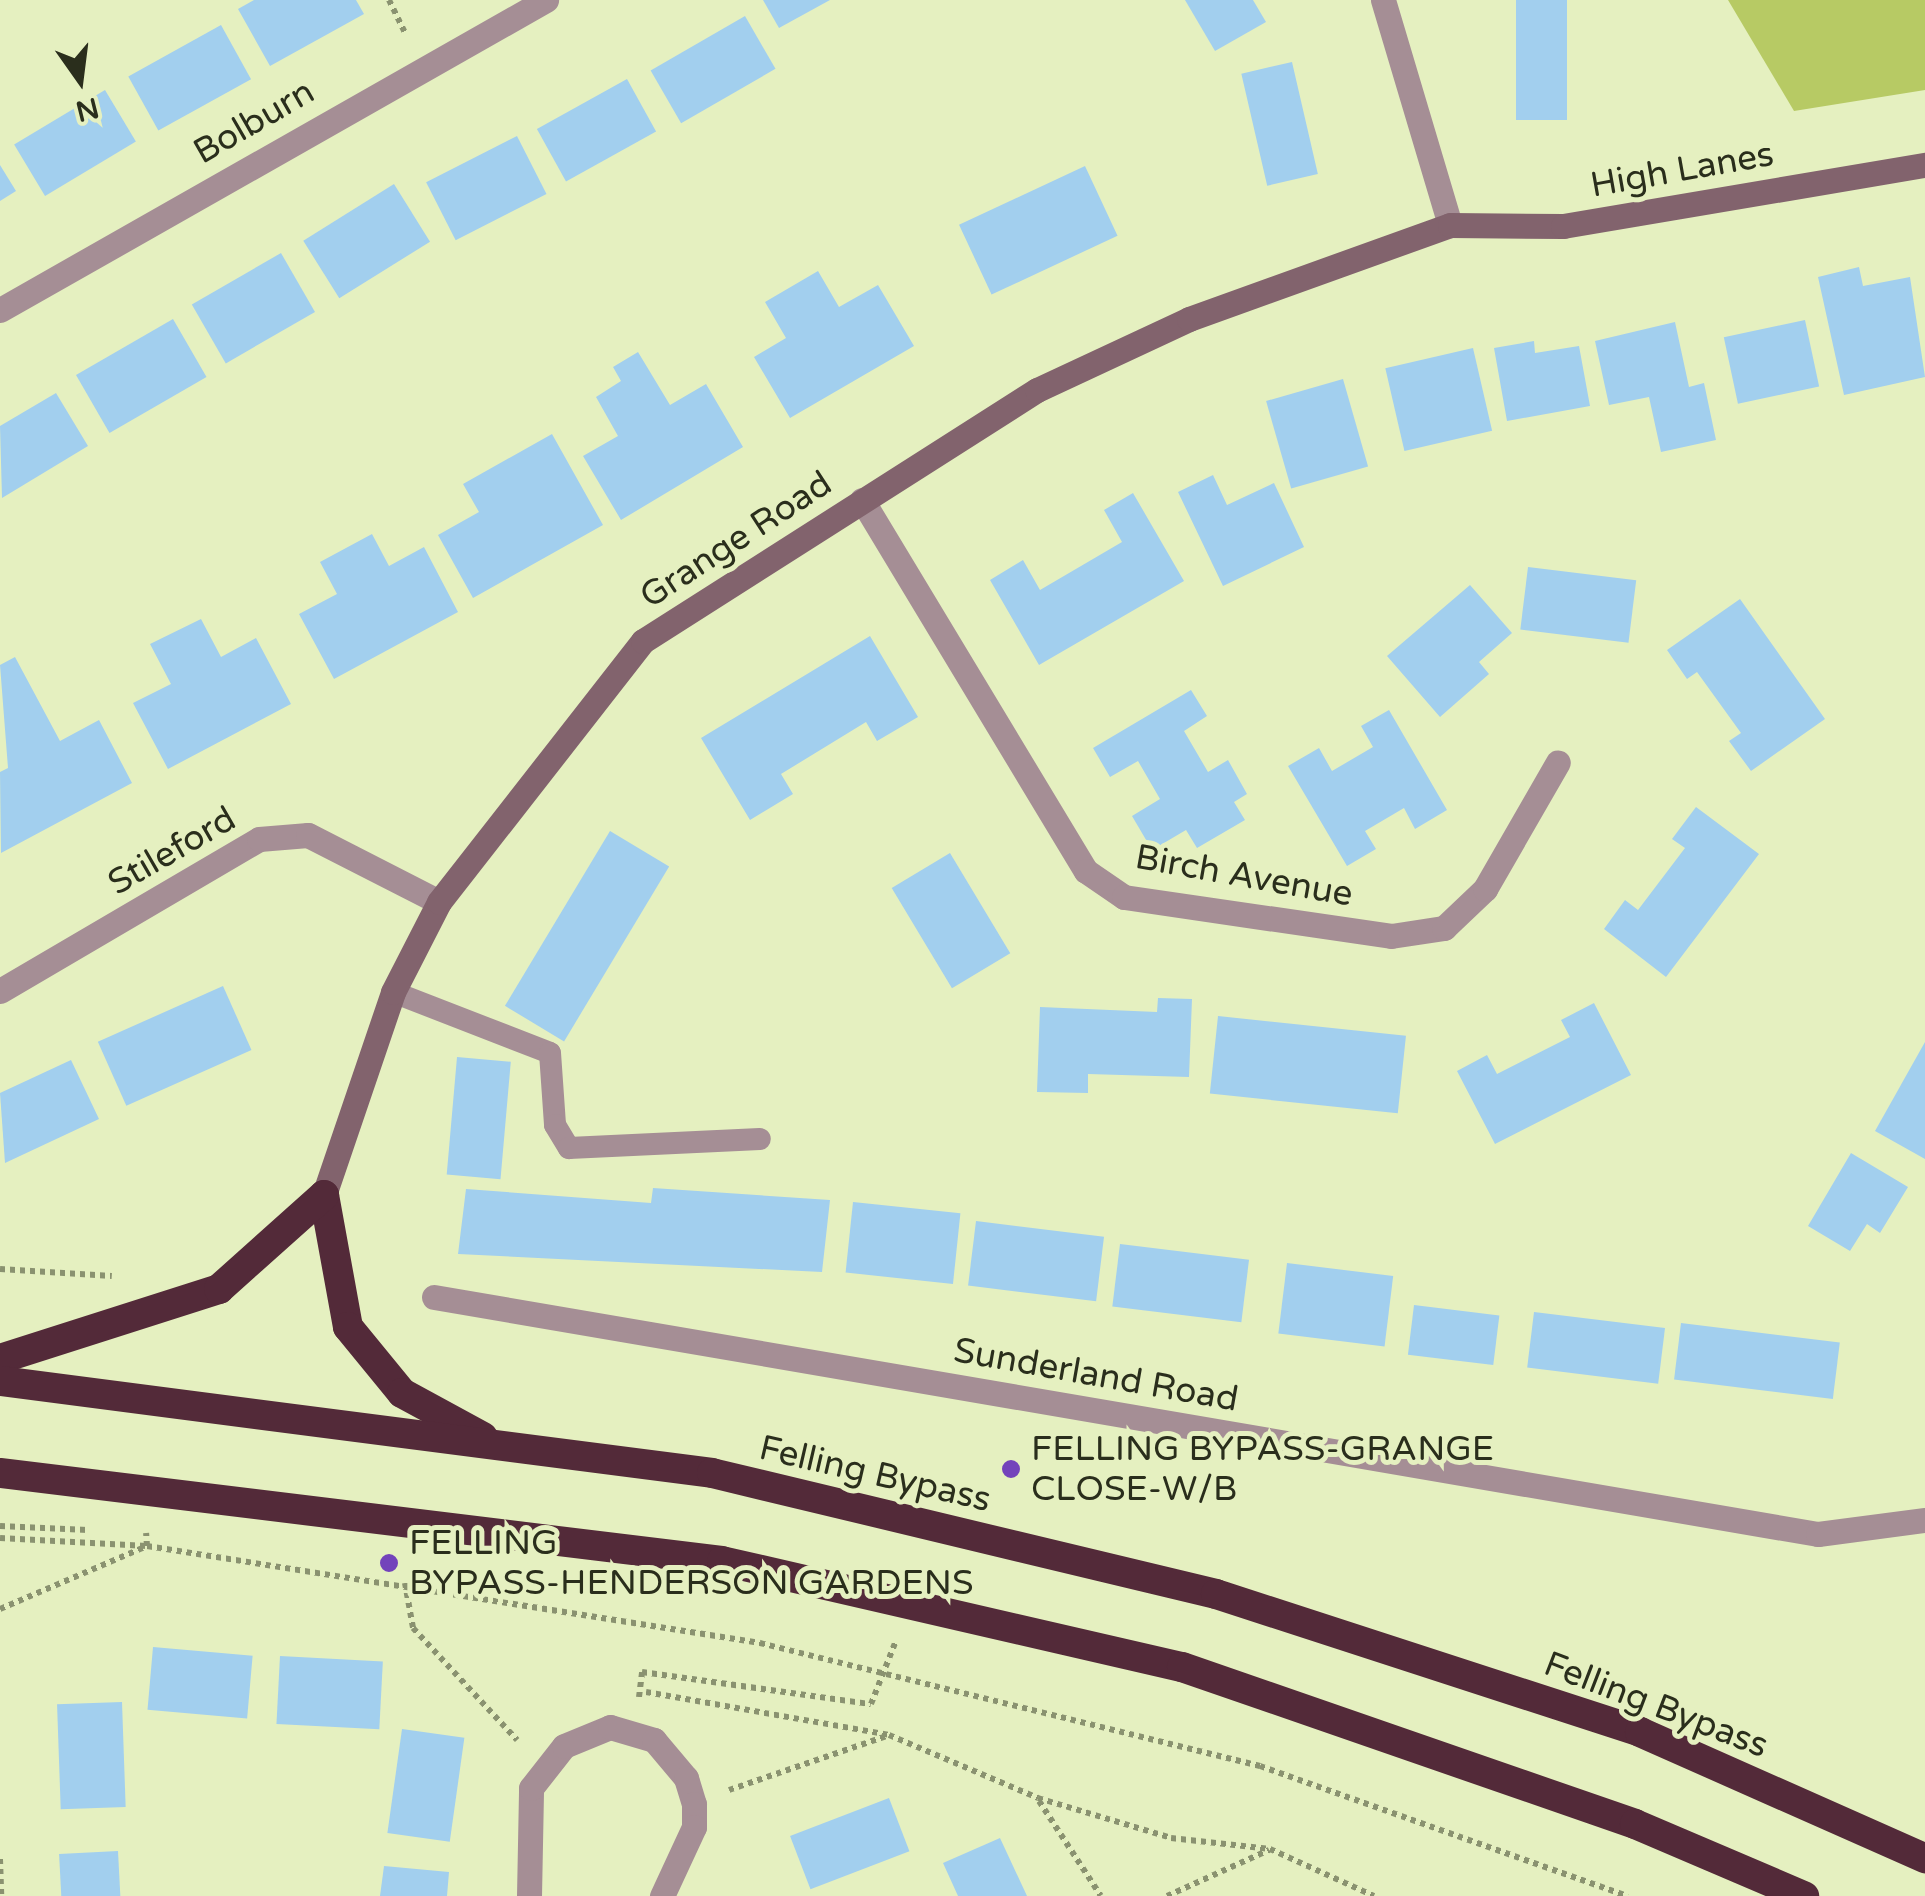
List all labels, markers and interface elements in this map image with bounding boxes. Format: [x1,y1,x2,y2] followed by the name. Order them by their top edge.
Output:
[30,30,130,130] north arrow
[186,71,322,173] street label: Bolburn
[72,90,102,128] text: N
[1587,133,1777,207] street label: High Lanes
[632,463,840,617] street label: Grange Road
[101,798,243,904] street label: Stileford
[1132,836,1356,916] street label: Birch Avenue
[951,1329,1241,1421] street label: Sunderland Road
[755,1427,995,1521] street label: Felling Bypass
[1031,1428,1494,1510] place label: FELLING BYPASS-GRANGE CLOSE-W/B
[1000,1458,1022,1480] marker: FELLING BYPASS-GRANGE CLOSE-W/B
[409,1522,973,1604] place label: FELLING BYPASS-HENDERSON GARDENS
[378,1552,400,1574] marker: FELLING BYPASS-HENDERSON GARDENS
[1538,1643,1774,1767] street label: Felling Bypass

